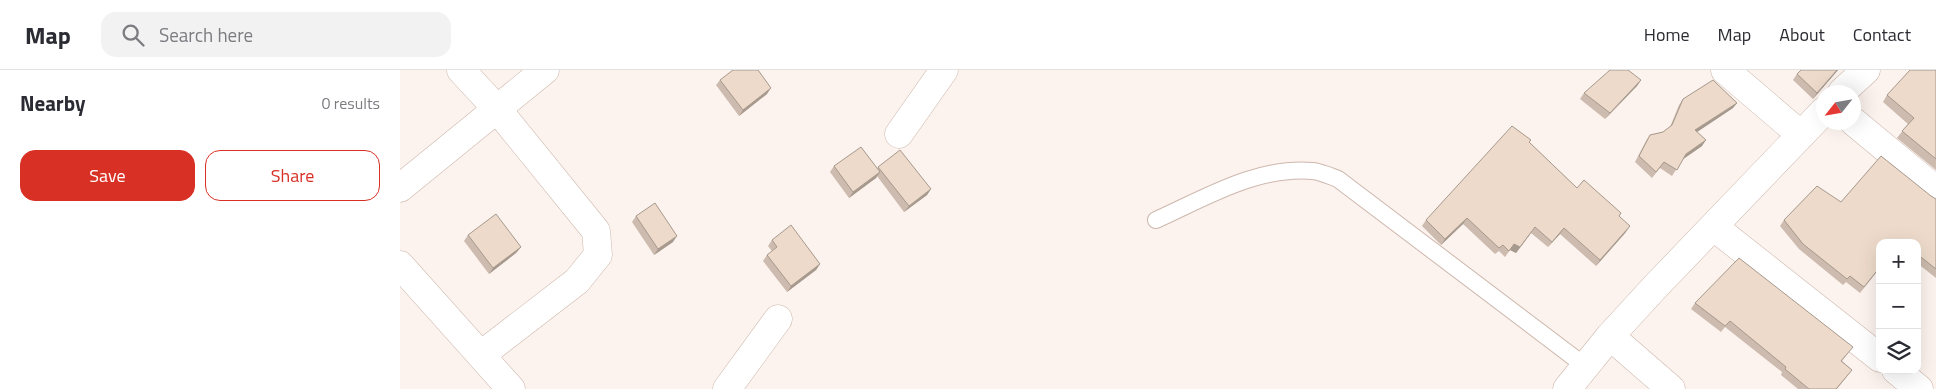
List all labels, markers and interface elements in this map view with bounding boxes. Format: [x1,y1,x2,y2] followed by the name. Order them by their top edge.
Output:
[101,12,451,57] search box
[25,17,71,53] text: Map
[159,20,253,49] text: Search here
[119,21,147,49] icon: search
[1644,21,1690,48] text: Home
[1718,21,1751,48] text: Map
[1779,21,1825,48] text: About
[1853,21,1911,48] text: Contact
[1816,85,1861,130] north arrow
[20,87,85,119] text: Nearby
[321,91,380,115] text: 0 results
[20,150,195,201] button: Save
[205,150,380,201] button: Share
[1876,239,1921,374] map controls
[1876,239,1921,284] button: +
[1876,284,1921,329] button: −
[1876,329,1921,374] button: layers

